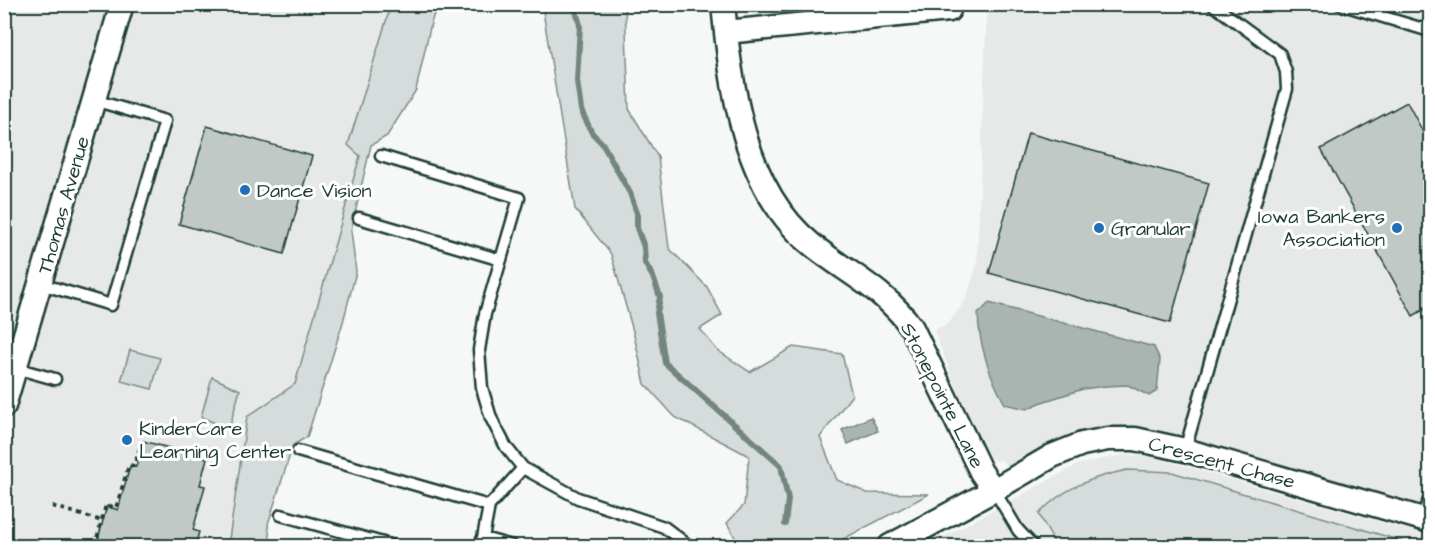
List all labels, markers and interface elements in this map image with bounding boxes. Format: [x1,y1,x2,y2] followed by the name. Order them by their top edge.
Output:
[31,133,97,278] street label: Thomas Avenue
[257,177,372,205] place label: Dance Vision
[238,183,252,197] marker: Dance Vision
[1258,203,1385,254] place label: Iowa Bankers Association
[1111,215,1191,243] place label: Granular
[1092,221,1106,235] marker: Granular
[1390,221,1404,235] marker: Iowa Bankers Association
[893,318,991,473] street label: Stonepointe Lane
[139,415,291,467] place label: KinderCare Learning Center
[1145,430,1298,496] street label: Crescent Chase
[120,433,134,447] marker: KinderCare Learning Center

